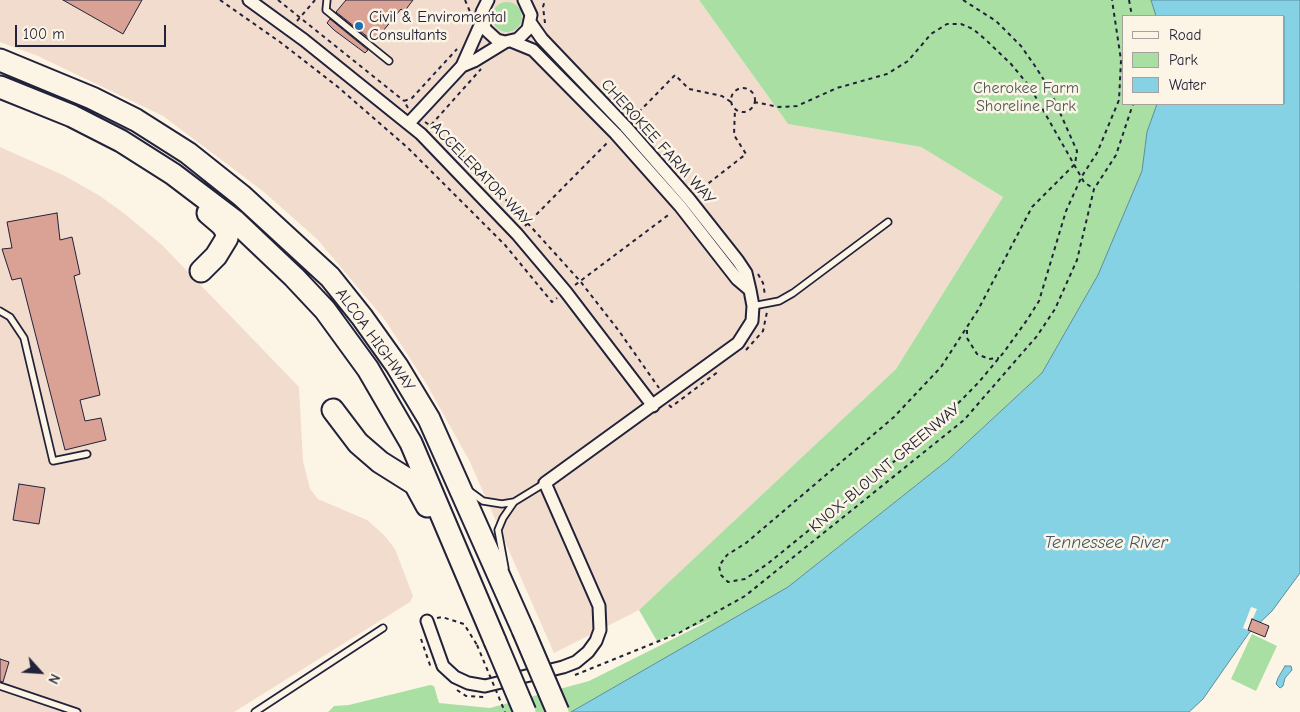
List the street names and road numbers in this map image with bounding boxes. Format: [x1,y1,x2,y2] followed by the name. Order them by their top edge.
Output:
[597,75,719,209] street label: CHEROKEE FARM WAY
[426,118,536,230] street label: ACCELERATOR WAY
[331,285,419,395] street label: ALCOA HIGHWAY
[805,399,965,537] street label: KNOX-BLOUNT GREENWAY

